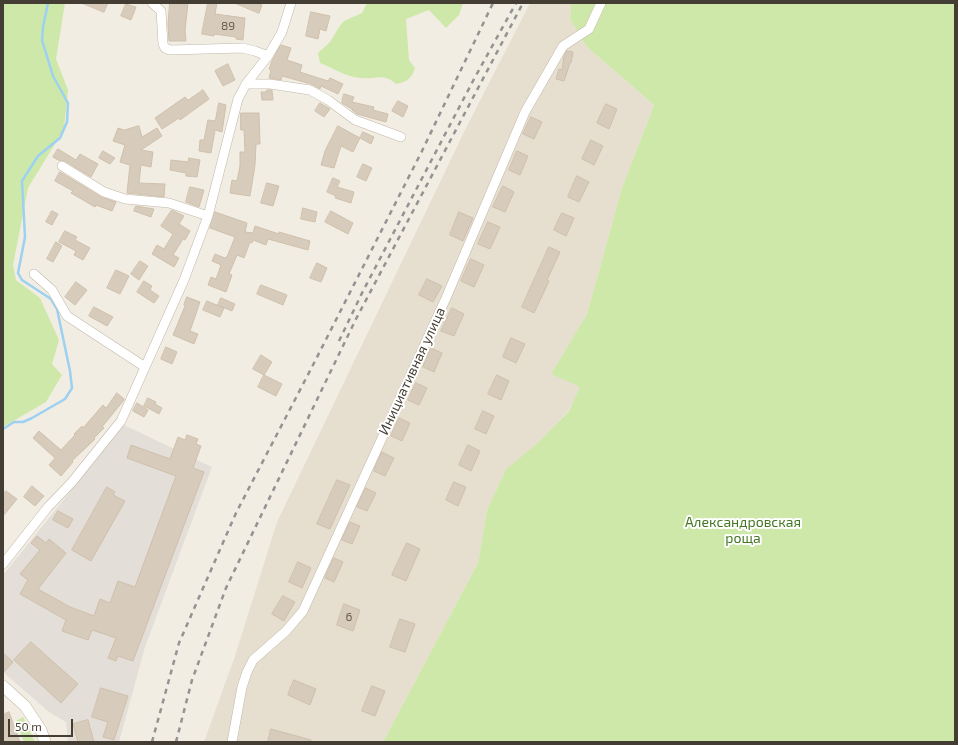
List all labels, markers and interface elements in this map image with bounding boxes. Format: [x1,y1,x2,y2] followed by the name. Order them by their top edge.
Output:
[221,19,235,33] house number: 89
[375,305,449,437] street label: Инициативная улица
[685,514,801,546] park label: Александровская роща
[346,610,352,624] house number: 6
[10,711,75,737] scale bar
[15,719,42,733] text: 50 m

